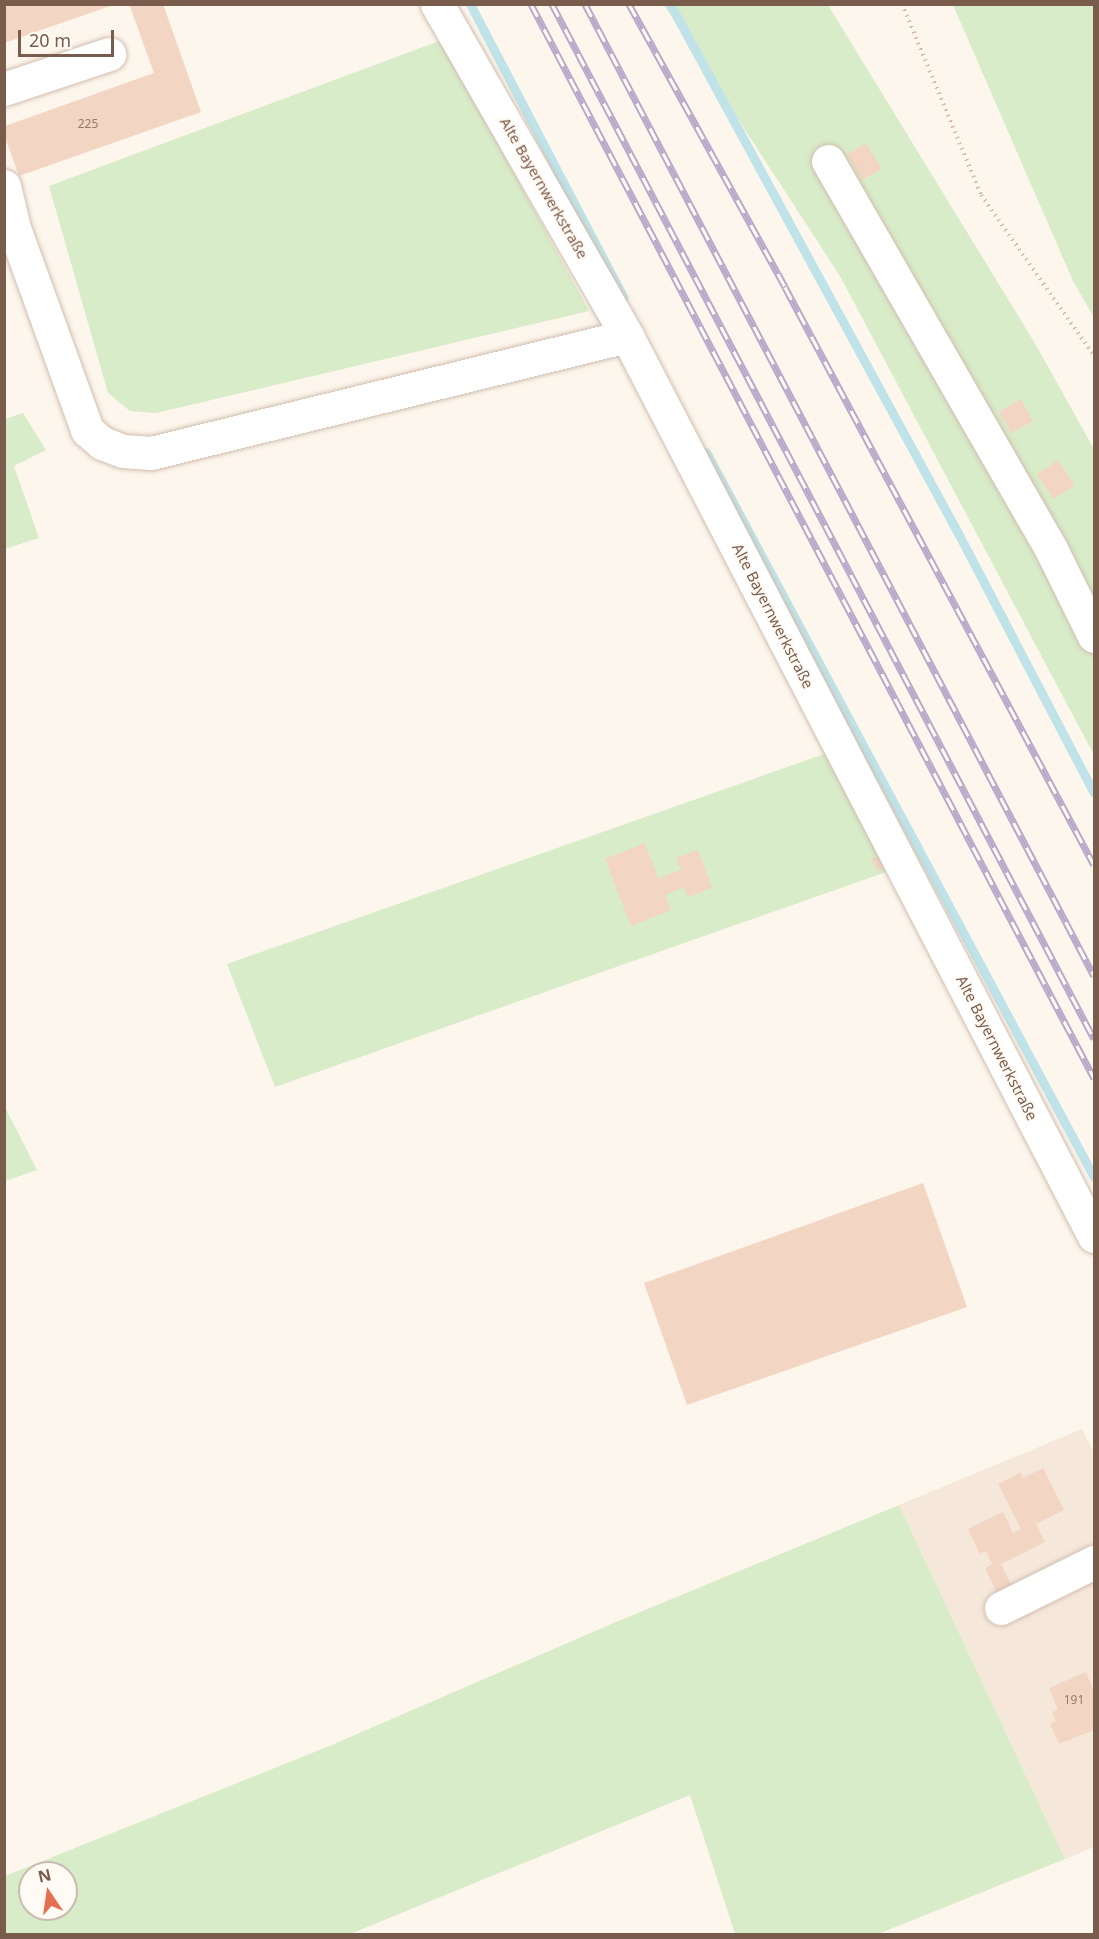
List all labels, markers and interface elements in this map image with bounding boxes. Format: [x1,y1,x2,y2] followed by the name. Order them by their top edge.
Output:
[21,18,117,56] scale bar
[29,28,71,52] text: 20 m
[496,114,592,262] street label: Alte Bayernwerkstraße
[78,117,98,131] house number: 225
[729,541,817,691] street label: Alte Bayernwerkstraße
[953,973,1041,1123] street label: Alte Bayernwerkstraße
[1064,1693,1084,1707] house number: 191
[18,1861,78,1921] north arrow
[36,1863,53,1888] text: N

